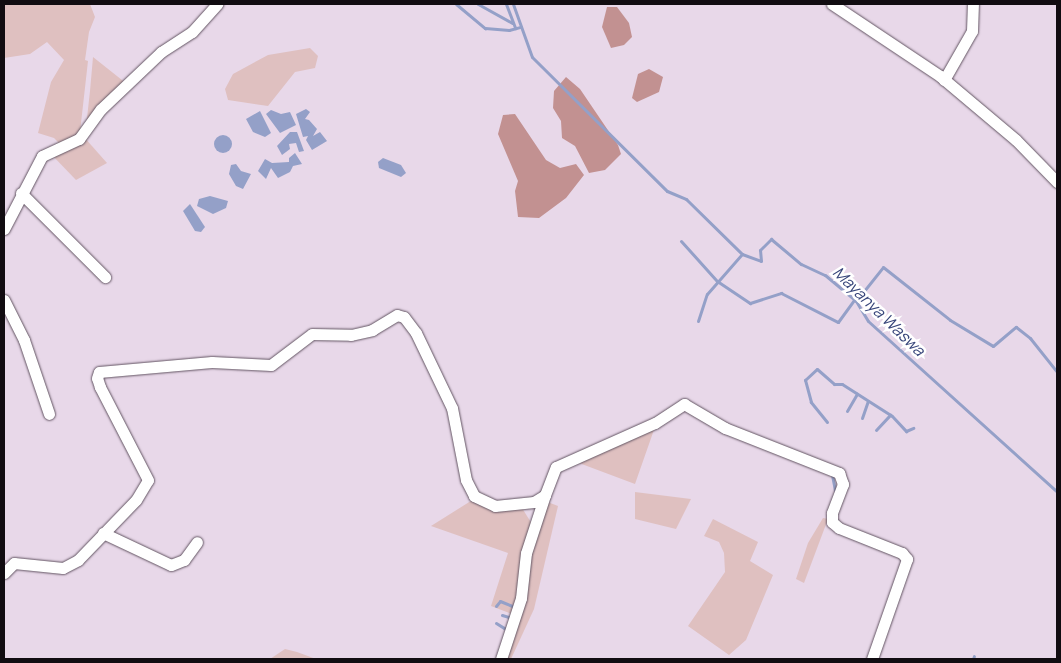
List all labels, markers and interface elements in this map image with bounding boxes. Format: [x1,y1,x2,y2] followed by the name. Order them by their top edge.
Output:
[829,262,929,360] water label: Mayanya Waswa

